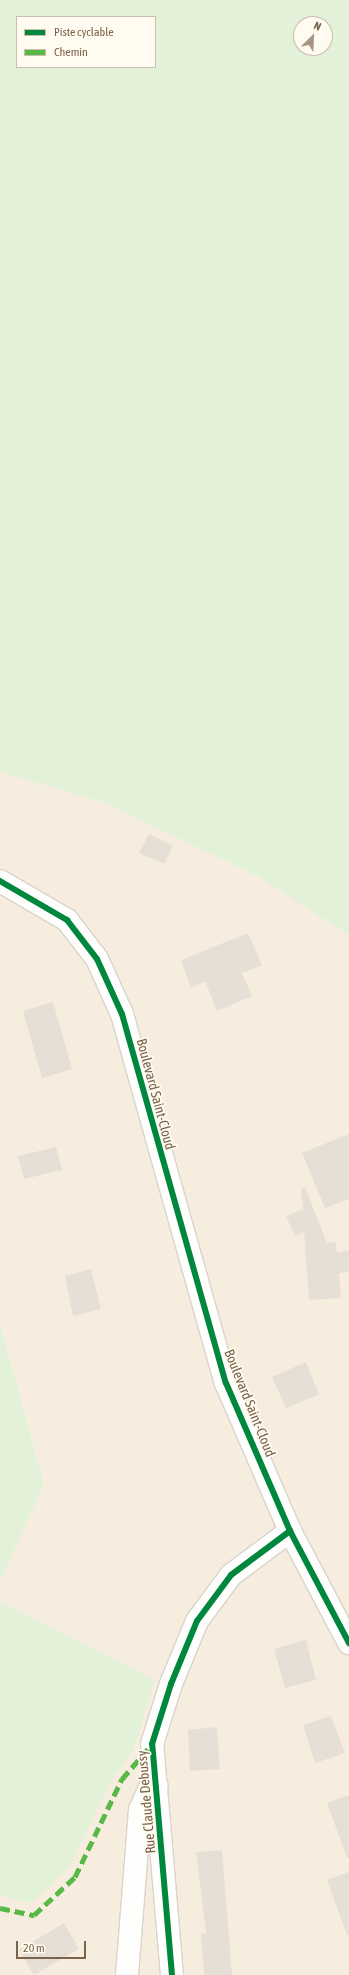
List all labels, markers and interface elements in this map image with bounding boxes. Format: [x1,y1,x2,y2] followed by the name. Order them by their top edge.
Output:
[16,16,156,68] legend
[293,16,333,56] north arrow
[312,19,323,33] text: N
[54,25,114,39] text: Piste cyclable
[54,45,88,59] text: Chemin
[133,1037,179,1151] street label: Boulevard Saint-Cloud
[221,1347,279,1459] street label: Boulevard Saint-Cloud
[133,1750,159,1854] street label: Rue Claude Debussy
[18,1933,88,1959] scale bar
[23,1941,45,1955] text: 20 m

